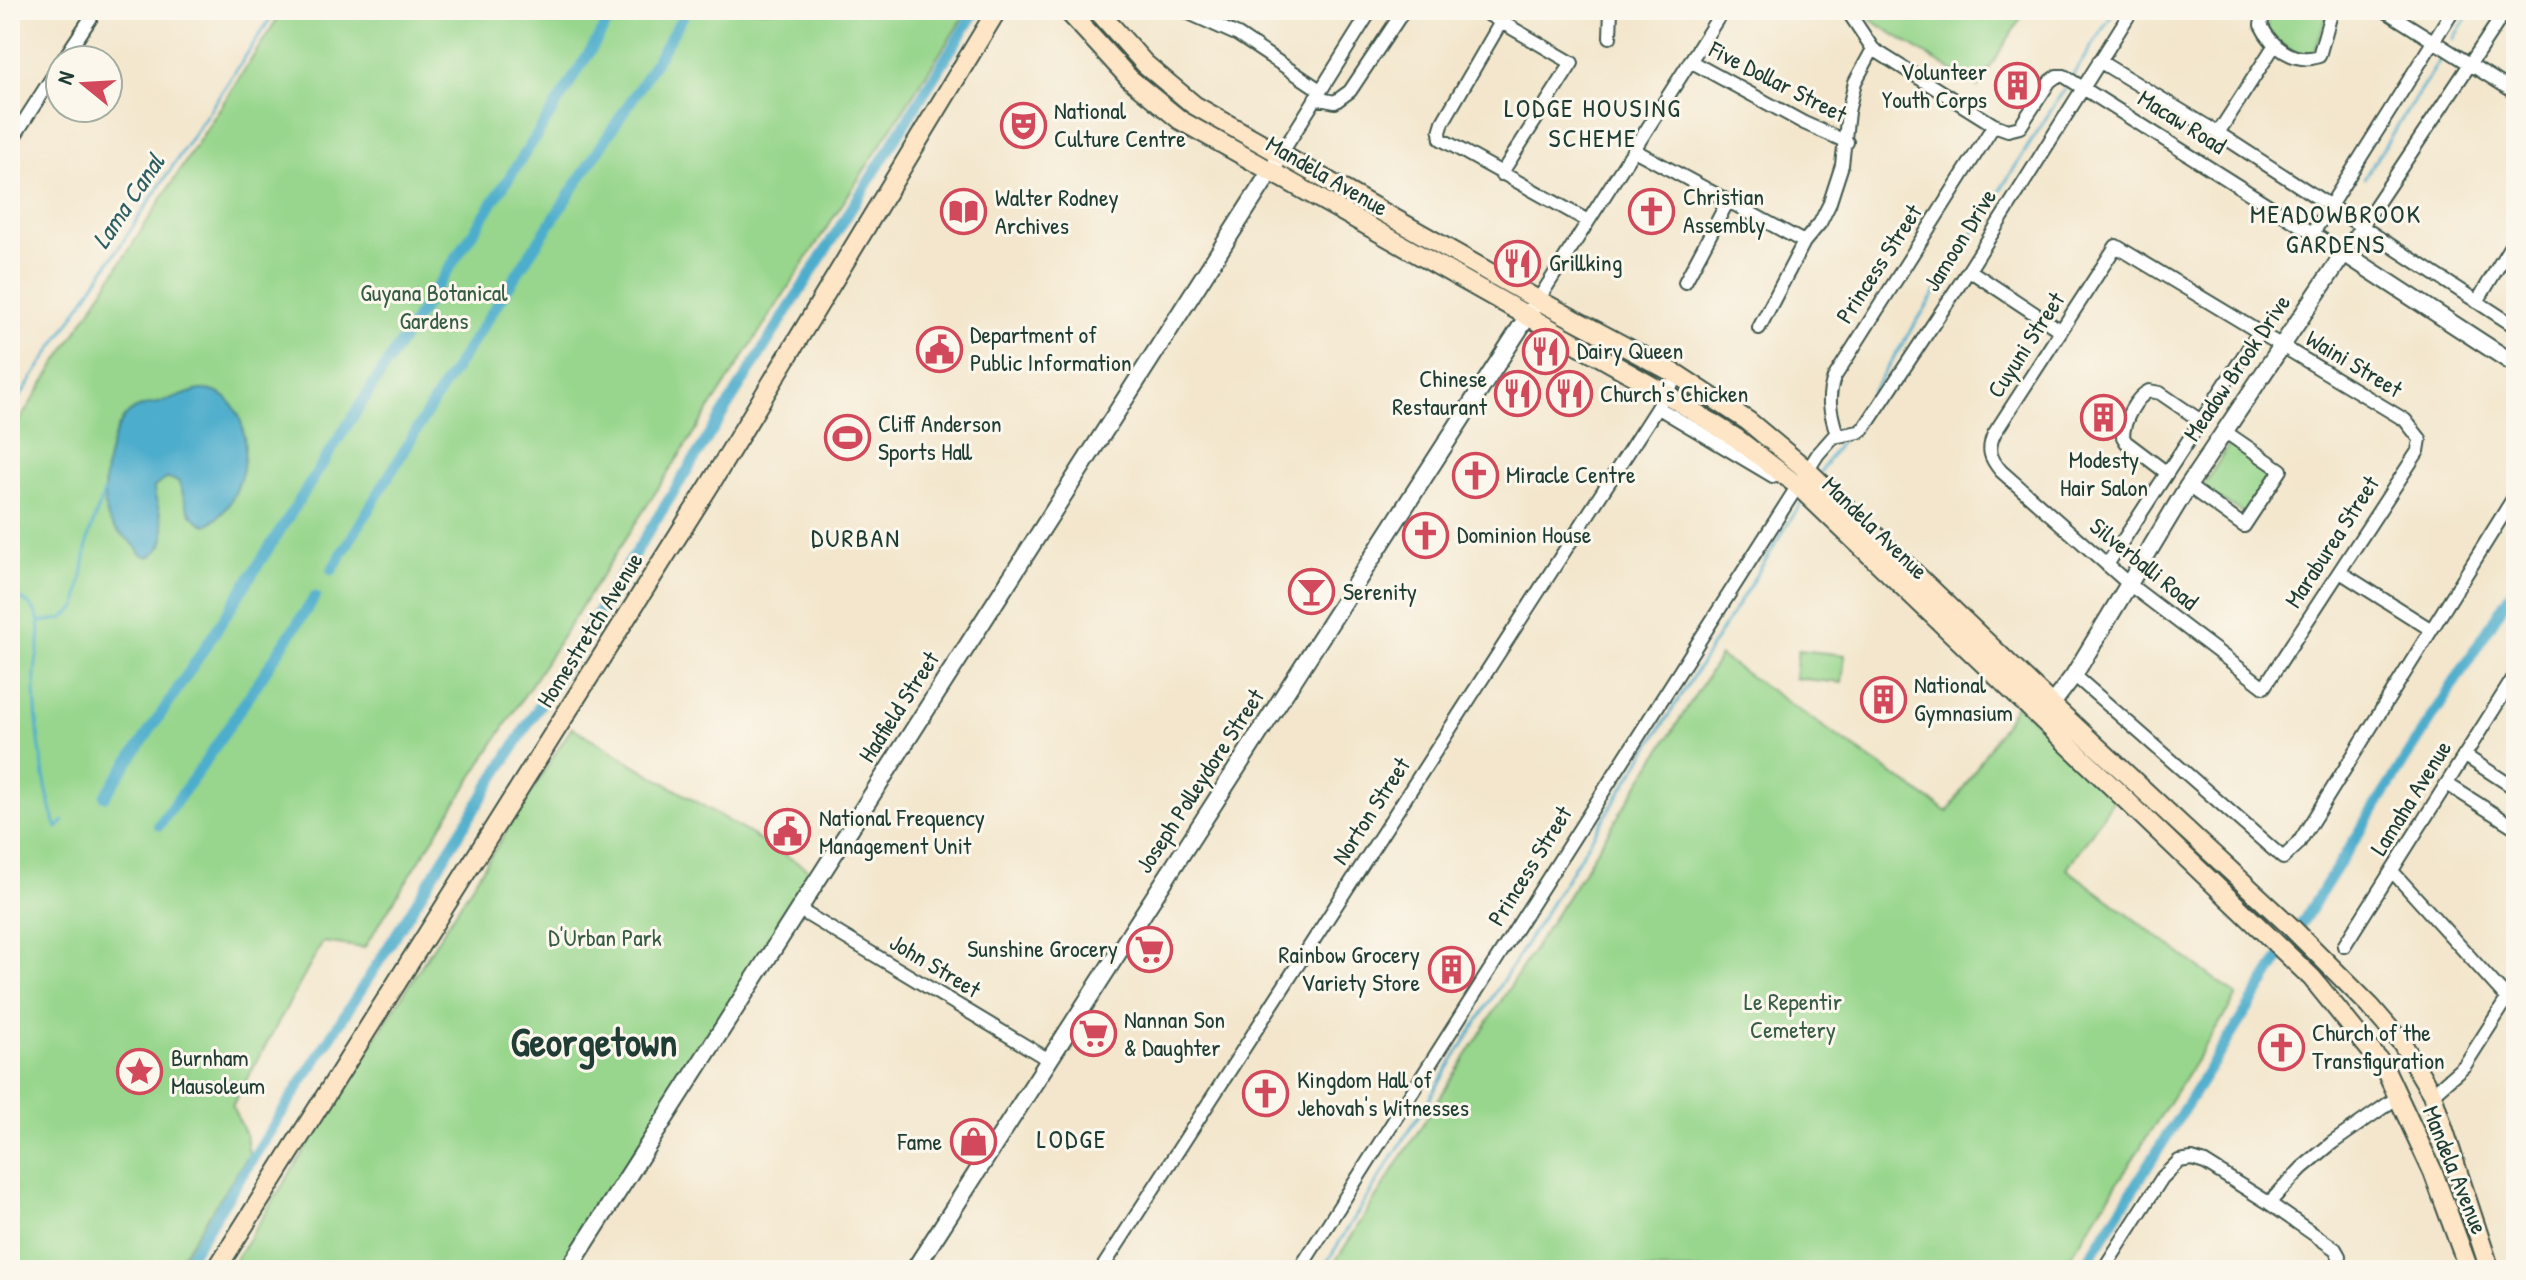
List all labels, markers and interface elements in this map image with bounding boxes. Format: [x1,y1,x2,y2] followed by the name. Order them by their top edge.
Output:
[1703,32,1853,130] street label: Five Dollar Street
[44,44,124,124] north arrow
[1882,55,1987,115] place label: Volunteer Youth Corps
[1994,62,2042,110] building icon: Volunteer Youth Corps
[49,67,81,88] text: N
[2132,82,2233,161] street label: Macaw Road
[1504,90,1682,155] district label: LODGE HOUSING SCHEME
[1054,94,1186,154] place label: National Culture Centre
[999,101,1047,149] theatre icon: National Culture Centre
[1261,127,1395,223] street label: Mandela Avenue
[83,146,173,255] water label: Lama Canal
[1683,180,1766,240] place label: Christian Assembly
[995,181,1119,241] place label: Walter Rodney Archives
[1915,182,2004,297] street label: Jamoon Drive
[1628,187,1676,235] church icon: Christian Assembly
[940,188,988,236] library icon: Walter Rodney Archives
[2250,196,2422,261] district label: MEADOWBROOK GARDENS
[1828,197,1929,329] street label: Princess Street
[1494,239,1542,287] restaurant icon: Grillking
[1549,246,1622,278] place label: Grillking
[360,276,508,336] park label: Guyana Botanical Gardens
[1979,285,2072,404] street label: Cuyuni Street
[2175,288,2297,447] street label: Meadow Brook Drive
[970,318,1132,378] place label: Department of Public Information
[2300,322,2409,405] street label: Waini Street
[915,325,963,373] public building icon: Department of Public Information
[1522,327,1570,375] restaurant icon: Dairy Queen
[1577,334,1683,366] place label: Dairy Queen
[1392,362,1488,422] place label: Chinese Restaurant
[1494,369,1542,417] restaurant icon: Chinese Restaurant
[1545,370,1593,418] restaurant icon: Church's Chicken
[1600,377,1748,409] place label: Church's Chicken
[2080,394,2128,442] building icon: Modesty Hair Salon
[878,407,1002,467] place label: Cliff Anderson Sports Hall
[823,414,871,462] sports icon: Cliff Anderson Sports Hall
[2060,443,2148,503] place label: Modesty Hair Salon
[1451,451,1499,499] church icon: Miracle Centre
[1506,458,1636,490] place label: Miracle Centre
[1816,469,1936,586] street label: Mandela Avenue
[2277,469,2386,614] street label: Maraburea Street
[2084,510,2206,617] street label: Silverballi Road
[1402,511,1450,559] church icon: Dominion House
[1457,518,1592,550] place label: Dominion House
[811,520,901,555] district label: DURBAN
[529,546,650,713] street label: Homestretch Avenue
[1288,568,1336,616] bar icon: Serenity
[1343,575,1417,607] place label: Serenity
[850,644,946,768] street label: Hadfield Street
[1914,668,2013,728] place label: National Gymnasium
[1859,675,1907,723] building icon: National Gymnasium
[1128,682,1271,879] street label: Joseph Polleydore Street
[2362,734,2458,861] street label: Lamaha Avenue
[1324,750,1417,870] street label: Norton Street
[1480,799,1579,932] street label: Princess Street
[819,801,985,861] place label: National Frequency Management Unit
[764,808,812,856] public building icon: National Frequency Management Unit
[548,921,662,953] park label: D'Urban Park
[884,925,988,1005] street label: John Street
[1125,925,1173,973] supermarket icon: Sunshine Grocery
[967,932,1118,964] place label: Sunshine Grocery
[1279,938,1420,998] place label: Rainbow Grocery Variety Store
[1427,945,1475,993] building icon: Rainbow Grocery Variety Store
[1744,985,1842,1045] park label: Le Repentir Cemetery
[1124,1003,1225,1063] place label: Nannan Son & Daughter
[1069,1010,1117,1058] supermarket icon: Nannan Son & Daughter
[511,1014,677,1070] district label: Georgetown
[2312,1016,2445,1076] place label: Church of the Transfiguration
[2257,1023,2305,1071] church icon: Church of the Transfiguration
[171,1041,265,1101] place label: Burnham Mausoleum
[116,1048,164,1096] place icon: Burnham Mausoleum
[1297,1063,1469,1123] place label: Kingdom Hall of Jehovah's Witnesses
[1242,1070,1290,1118] church icon: Kingdom Hall of Jehovah's Witnesses
[2416,1101,2496,1239] street label: Mandela Avenue
[949,1118,997,1166] shop icon: Fame
[1037,1121,1107,1156] district label: LODGE
[897,1125,942,1157] place label: Fame

